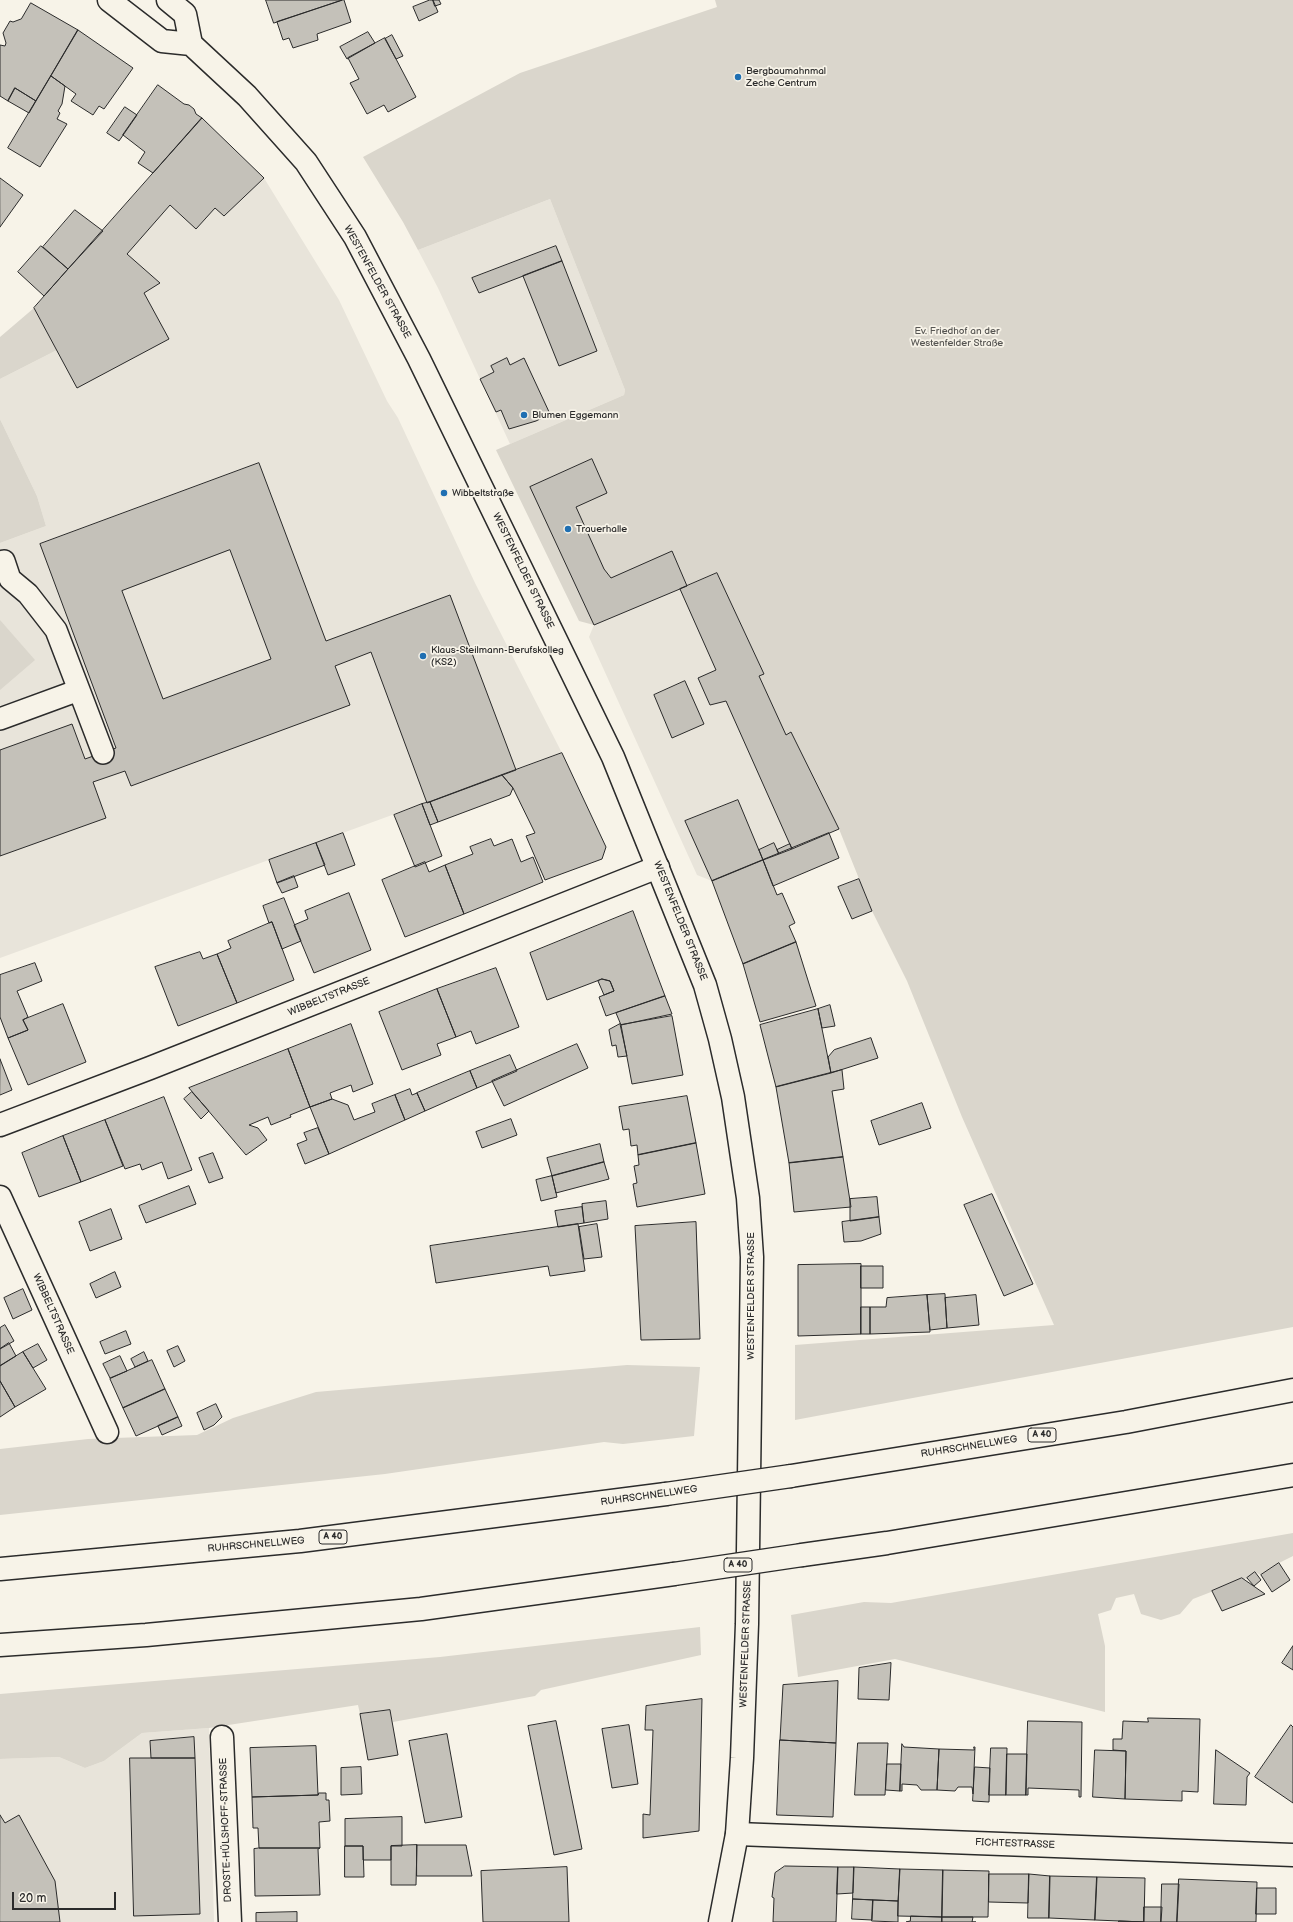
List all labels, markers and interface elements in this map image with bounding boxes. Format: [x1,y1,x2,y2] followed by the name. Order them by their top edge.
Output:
[746,65,826,88] place label: Bergbaumahnmal Zeche Centrum
[733,72,743,82] marker: Bergbaumahnmal Zeche Centrum
[341,223,413,341] street label: WESTENFELDER STRASSE
[911,325,1003,348] park label: Ev. Friedhof an der Westenfelder Straße
[532,409,618,421] place label: Blumen Eggemann
[519,410,529,420] marker: Blumen Eggemann
[452,487,514,499] place label: Wibbeltstraße
[439,488,449,498] marker: Wibbeltstraße
[490,511,556,631] street label: WESTENFELDER STRASSE
[576,523,627,535] place label: Trauerhalle
[563,524,573,534] marker: Trauerhalle
[431,644,564,668] place label: Klaus-Steilmann-Berufskolleg (KS2)
[418,651,428,661] marker: Klaus-Steilmann-Berufskolleg (KS2)
[651,860,709,982] street label: WESTENFELDER STRASSE
[286,975,372,1019] street label: WIBBELTSTRASSE
[745,1232,757,1360] street label: WESTENFELDER STRASSE
[30,1272,76,1356] street label: WIBBELTSTRASSE
[1028,1428,1056,1442] road number: A 40
[920,1433,1018,1461] street label: RUHRSCHNELLWEG
[600,1483,698,1509] street label: RUHRSCHNELLWEG
[319,1530,347,1544] road number: A 40
[207,1535,305,1555] street label: RUHRSCHNELLWEG
[724,1558,752,1572] road number: A 40
[738,1580,754,1708] street label: WESTENFELDER STRASSE
[217,1758,235,1902] street label: DROSTE-HÜLSHOFF-STRASSE
[975,1837,1055,1851] street label: FICHTESTRASSE
[14,1884,118,1910] scale bar
[19,1891,46,1906] text: 20 m

